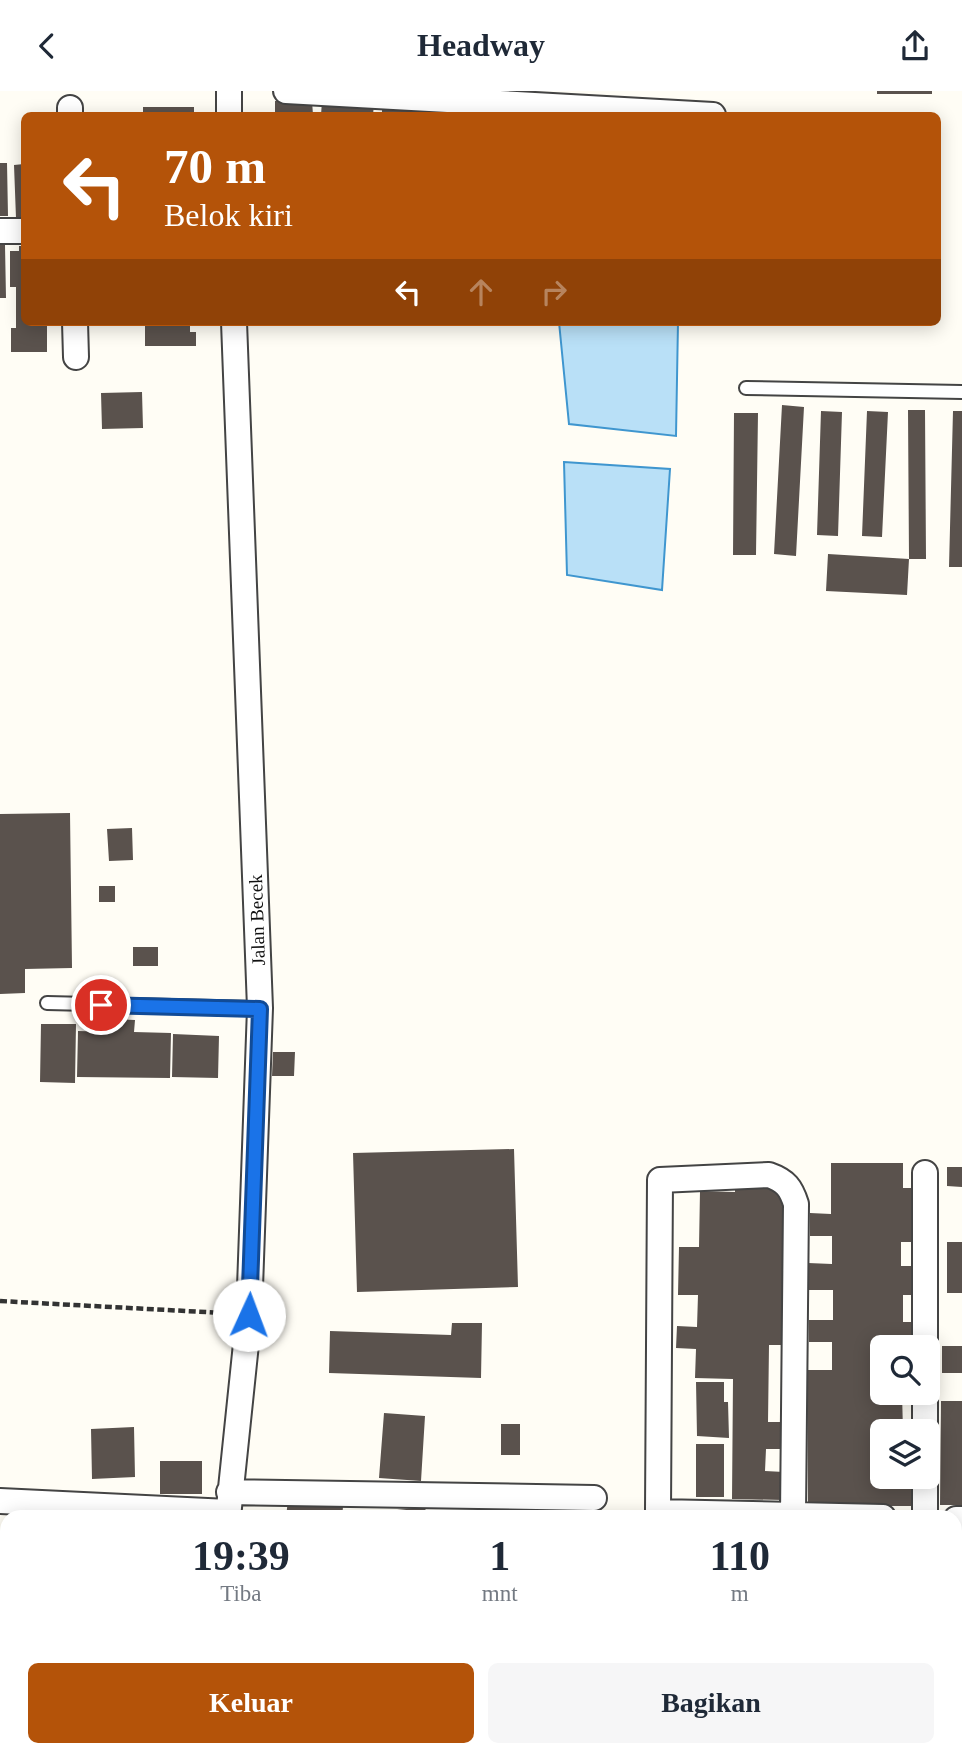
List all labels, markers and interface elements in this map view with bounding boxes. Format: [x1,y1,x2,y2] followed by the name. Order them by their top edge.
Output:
[28,27,66,65] icon: back
[417,27,545,63] text: Headway
[896,27,934,65] icon: share
[164,139,266,194] text: 70 m
[49,140,140,231] icon: left
[164,197,293,233] text: Belok kiri
[389,273,427,311] icon: left
[462,273,500,311] icon: ahead
[535,273,573,311] icon: right
[245,874,269,966] street label: Jalan Becek
[71,975,131,1035] pin
[82,986,120,1024] icon: arrive
[212,1278,286,1352] position arrow
[870,1335,940,1489] map controls
[870,1335,940,1405] button: search
[870,1419,940,1489] button: layers
[192,1533,290,1579] text: 19:39
[489,1533,510,1579] text: 1
[709,1533,770,1579] text: 110
[220,1581,262,1606] text: Tiba
[482,1581,518,1606] text: mnt
[731,1581,749,1606] text: m
[28,1663,474,1743] button: Keluar
[488,1663,934,1743] button: Bagikan

